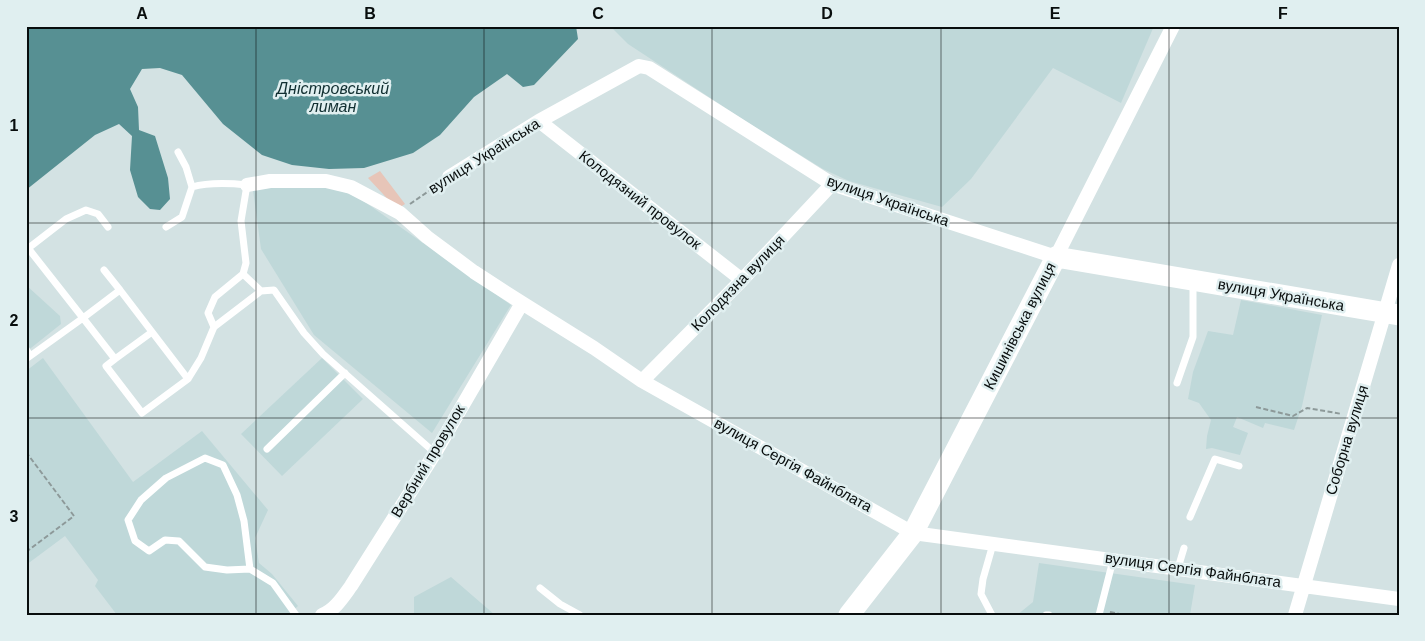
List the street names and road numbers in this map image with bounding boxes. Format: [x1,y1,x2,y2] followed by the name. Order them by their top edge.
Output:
[425,114,543,197] street label: вулиця Українська
[576,147,705,253] street label: Колодязний провулок
[825,172,952,230] street label: вулиця Українська
[687,231,788,334] street label: Колодязна вулиця
[980,259,1059,392] street label: Кишинівська вулиця
[1217,275,1346,314] street label: вулиця Українська
[1322,383,1371,497] street label: Соборна вулиця
[387,401,468,520] street label: Вербний провулок
[711,414,876,515] street label: вулиця Сергія Файнблата
[1104,549,1283,590] street label: вулиця Сергія Файнблата

